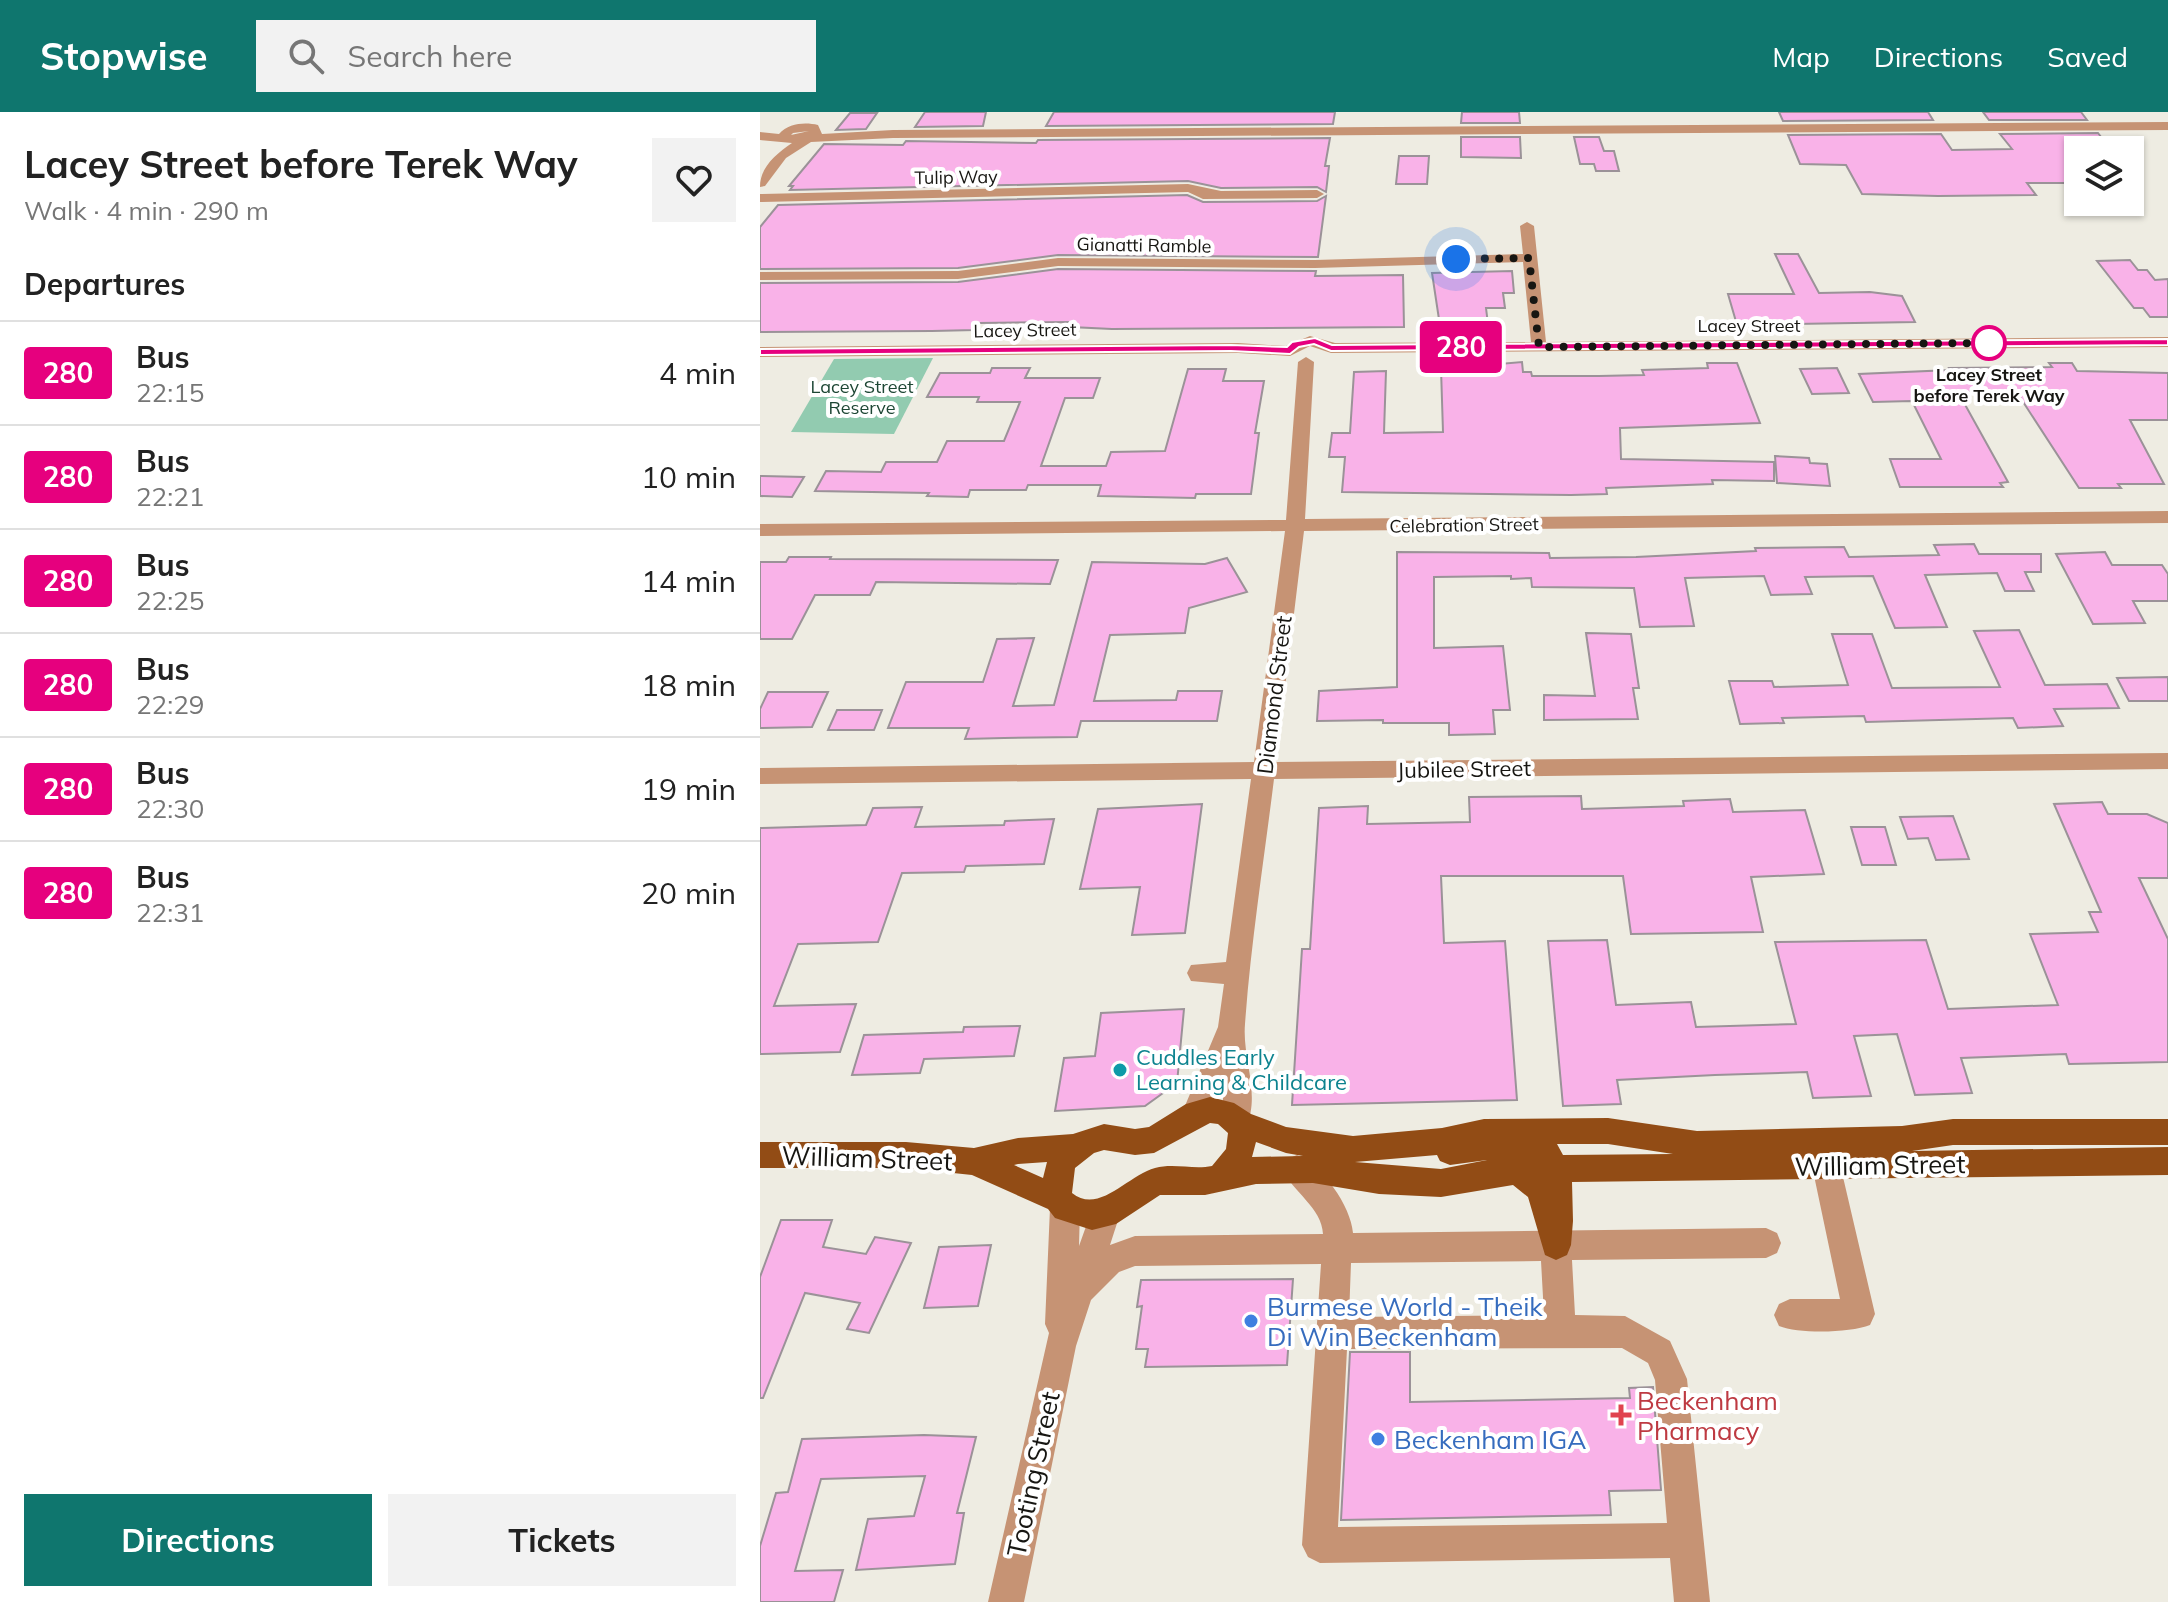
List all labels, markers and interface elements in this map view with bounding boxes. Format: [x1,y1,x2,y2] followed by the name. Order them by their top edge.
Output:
[256,20,816,92] search box
[40,32,208,80] text: Stopwise
[284,34,328,78] icon: search
[348,37,512,75] text: Search here
[1772,39,1830,74] text: Map
[1874,39,2003,74] text: Directions
[2047,39,2128,74] text: Saved
[2064,136,2144,216] map controls
[2064,136,2144,216] button: layers
[652,138,736,222] button: heart
[24,140,578,188] text: Lacey Street before Terek Way
[914,165,998,189] street label: Tulip Way
[24,194,269,227] text: Walk · 4 min · 290 m
[1076,232,1212,258] street label: Gianatti Ramble
[1436,239,1476,279] your location
[24,265,185,303] text: Departures
[1697,314,1801,337] street label: Lacey Street
[973,318,1077,342] street label: Lacey Street
[1415,321,1507,373] line badge: 280
[1972,326,2006,360] marker: Lacey Street before Terek Way
[1436,329,1486,364] text: 280
[136,338,190,376] text: Bus
[659,354,736,392] text: 4 min
[43,355,93,390] text: 280
[1914,363,2065,407] place label: Lacey Street before Terek Way
[810,375,914,419] park label: Lacey Street Reserve
[136,376,204,409] text: 22:15
[136,442,190,480] text: Bus
[641,458,736,496] text: 10 min
[43,459,93,494] text: 280
[136,480,204,513] text: 22:21
[1389,512,1539,538] street label: Celebration Street
[136,546,190,584] text: Bus
[641,562,736,600] text: 14 min
[43,563,93,598] text: 280
[136,584,204,617] text: 22:25
[1250,614,1298,776] street label: Diamond Street
[136,650,190,688] text: Bus
[641,666,736,704] text: 18 min
[43,667,93,702] text: 280
[136,688,204,721] text: 22:29
[136,754,190,792] text: Bus
[1397,754,1532,784] street label: Jubilee Street
[641,770,736,808] text: 19 min
[43,771,93,806] text: 280
[136,792,204,825] text: 22:30
[136,858,190,896] text: Bus
[641,874,736,912] text: 20 min
[43,875,93,910] text: 280
[136,896,204,929] text: 22:31
[1136,1043,1347,1096] place label: Cuddles Early Learning & Childcare
[1111,1061,1129,1079] marker: Cuddles Early Learning & Childcare
[781,1139,953,1177] street label: William Street
[1794,1147,1966,1183] street label: William Street
[1267,1290,1543,1353] place label: Burmese World - Theik Di Win Beckenham
[1242,1312,1260,1330] marker: Burmese World - Theik Di Win Beckenham
[1637,1384,1778,1447] place label: Beckenham Pharmacy
[999,1388,1067,1560] street label: Tooting Street
[1612,1406,1630,1424] marker: Beckenham Pharmacy
[1394,1423,1586,1456] place label: Beckenham IGA
[1369,1430,1387,1448] marker: Beckenham IGA
[24,1494,372,1586] button: Directions
[388,1494,736,1586] button: Tickets

